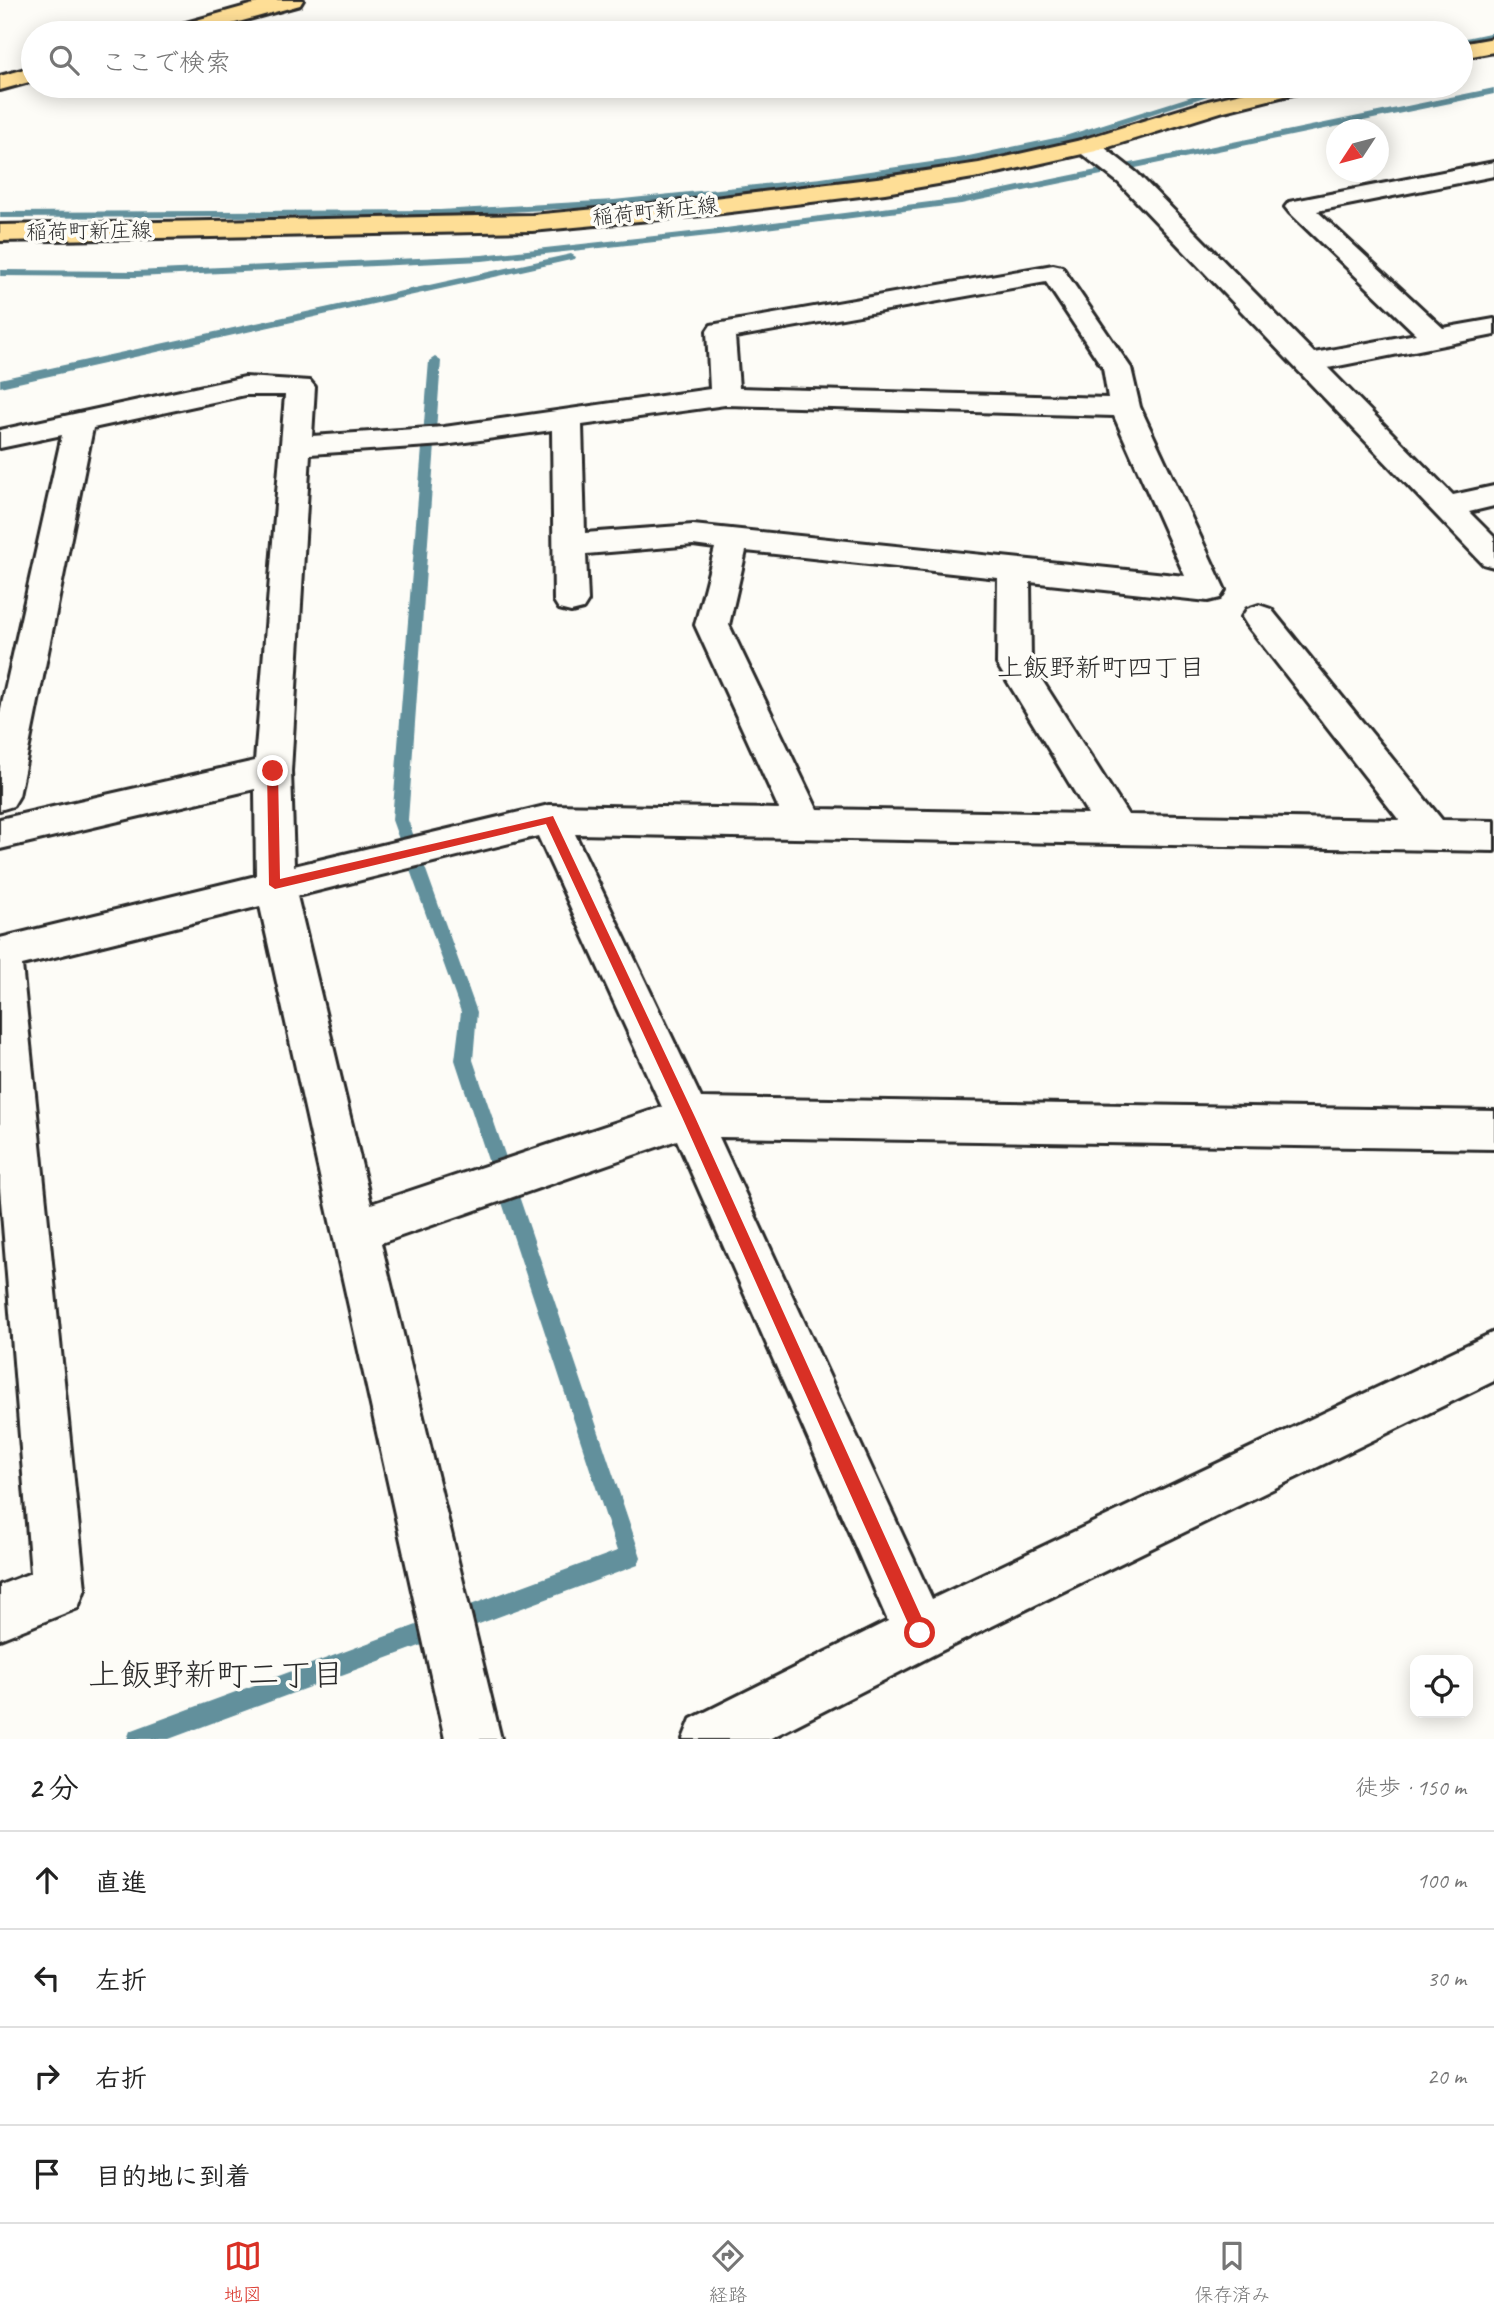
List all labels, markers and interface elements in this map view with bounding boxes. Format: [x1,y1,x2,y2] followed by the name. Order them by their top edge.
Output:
[21,21,1473,98] search box
[45,41,83,79] icon: search
[101,46,231,79] text: ここで検索
[1326,119,1389,182] north arrow
[591,191,719,231] street label: 稲荷町新庄線
[26,217,152,245] street label: 稲荷町新庄線
[997,651,1205,684] district label: 上飯野新町四丁目
[257,755,288,786] route end
[904,1617,935,1648] route start
[88,1654,344,1695] district label: 上飯野新町二丁目
[1410,1655,1473,1718] map controls
[1410,1655,1473,1718] button: locate
[28,1769,79,1807] text: 2 分
[1355,1773,1466,1802] text: 徒歩 · 150 m
[28,1861,66,1899] icon: ahead
[95,1866,147,1899] text: 直進
[1417,1866,1466,1895] text: 100 m
[28,1959,66,1997] icon: left
[95,1964,147,1997] text: 左折
[1427,1964,1466,1993] text: 30 m
[28,2057,66,2095] icon: right
[95,2062,147,2095] text: 右折
[1427,2062,1466,2091] text: 20 m
[28,2155,66,2193] icon: arrive
[95,2160,251,2193] text: 目的地に到着
[224,2237,262,2307] tab: 地図
[709,2237,747,2307] tab: 経路
[1194,2237,1270,2307] tab: 保存済み

